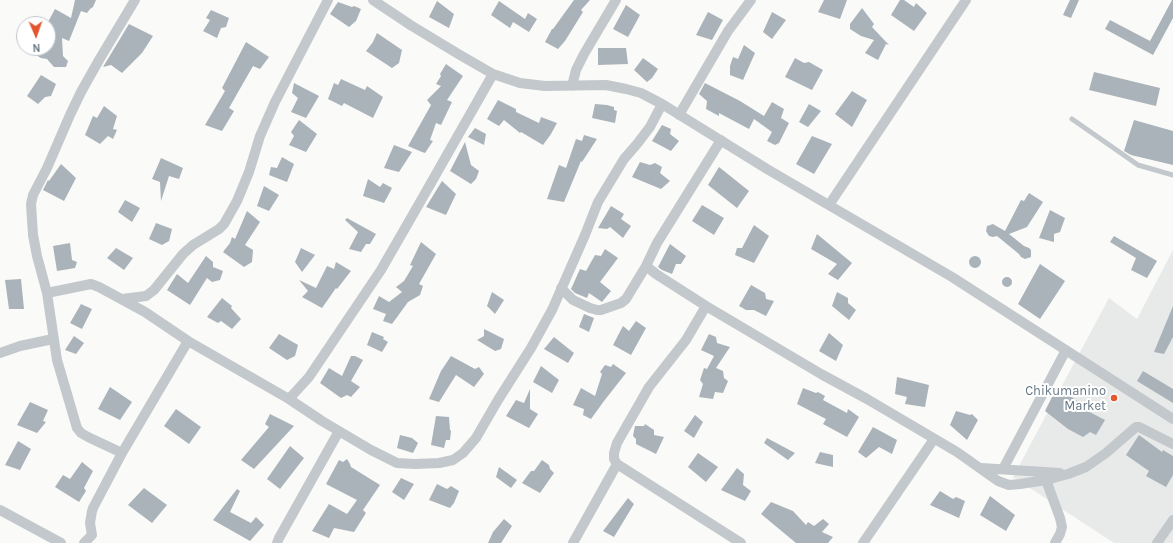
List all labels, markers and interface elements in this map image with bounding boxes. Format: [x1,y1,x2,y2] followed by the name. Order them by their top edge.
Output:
[16,16,56,56] north arrow
[32,41,41,54] text: N
[1025,383,1106,414] place label: Chikumanino Market
[1109,393,1119,403] marker: Chikumanino Market

